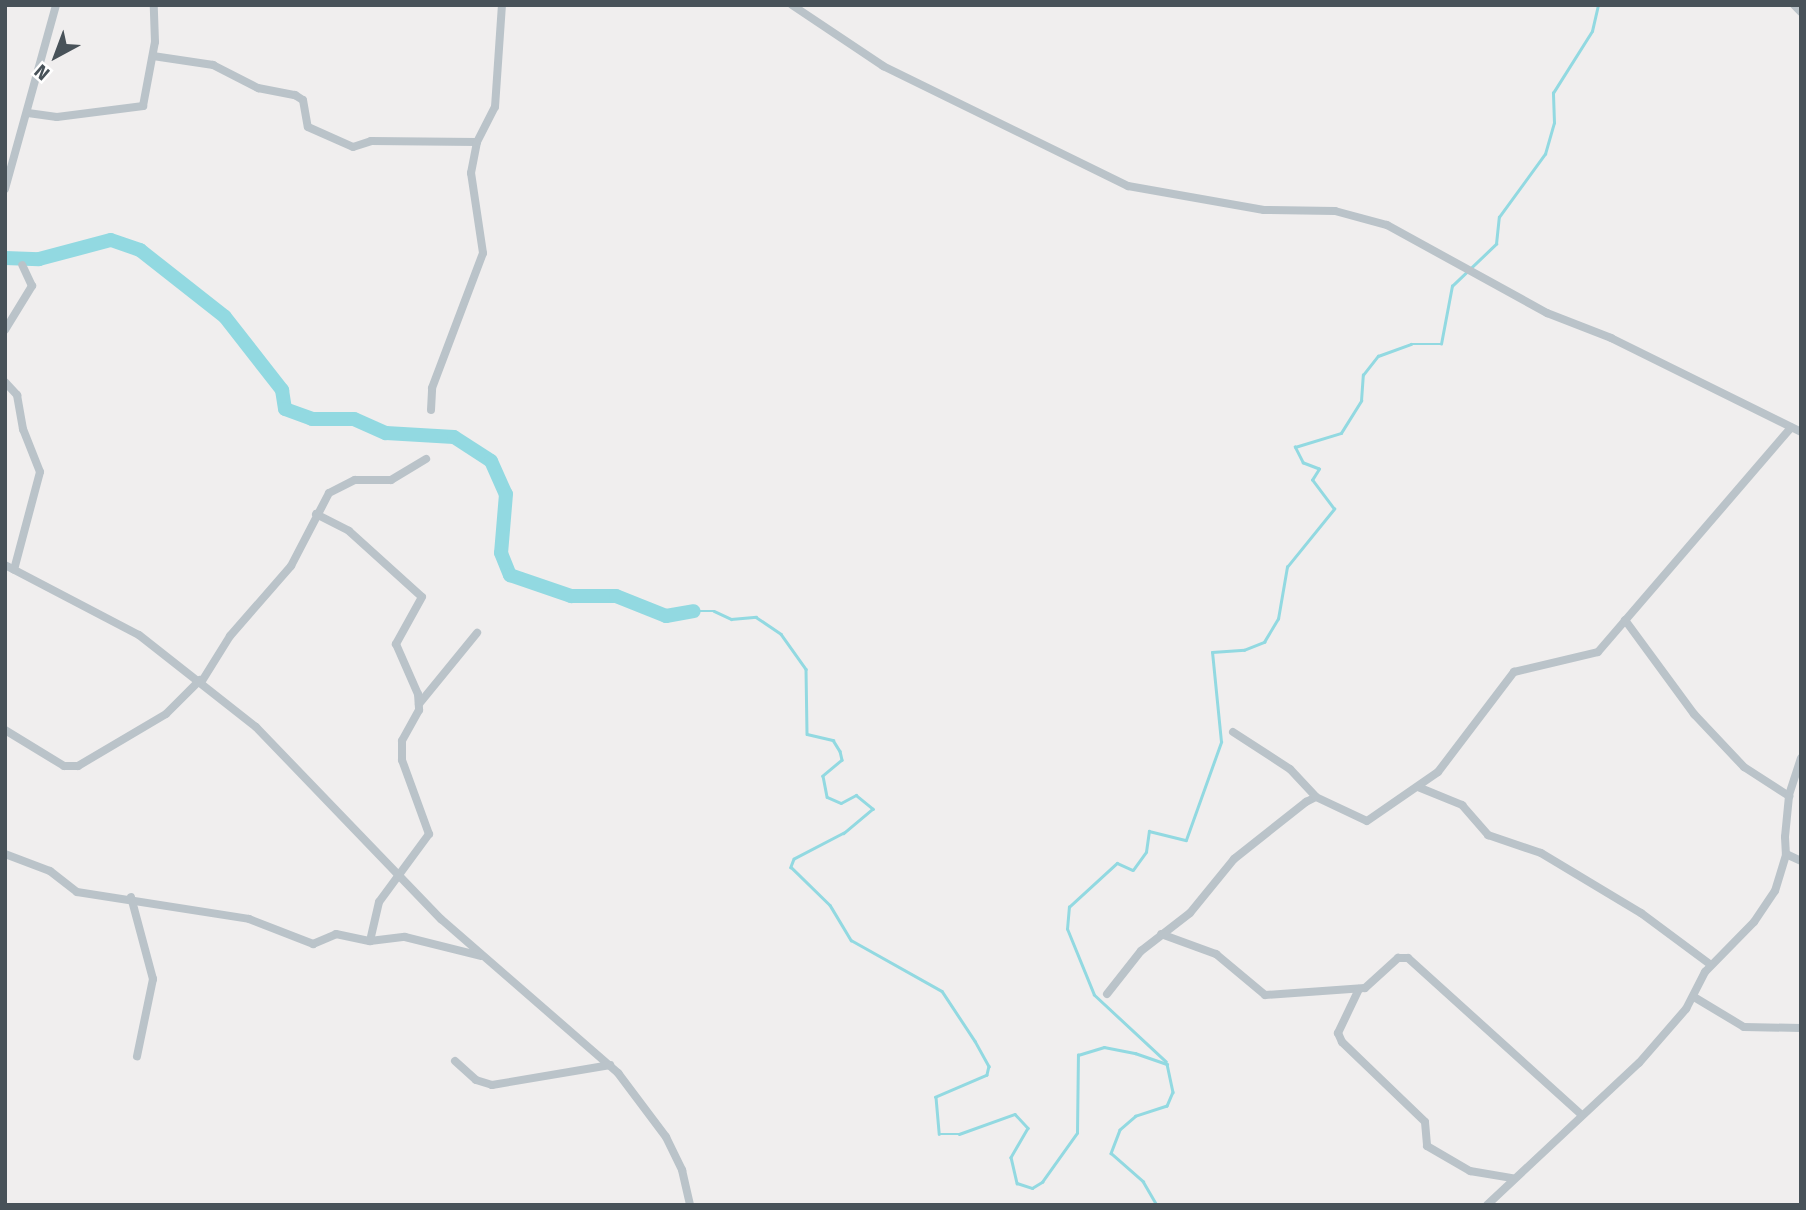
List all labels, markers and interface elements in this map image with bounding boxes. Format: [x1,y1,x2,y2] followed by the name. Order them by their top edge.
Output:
[21,21,91,91] north arrow
[30,59,54,85] text: N

